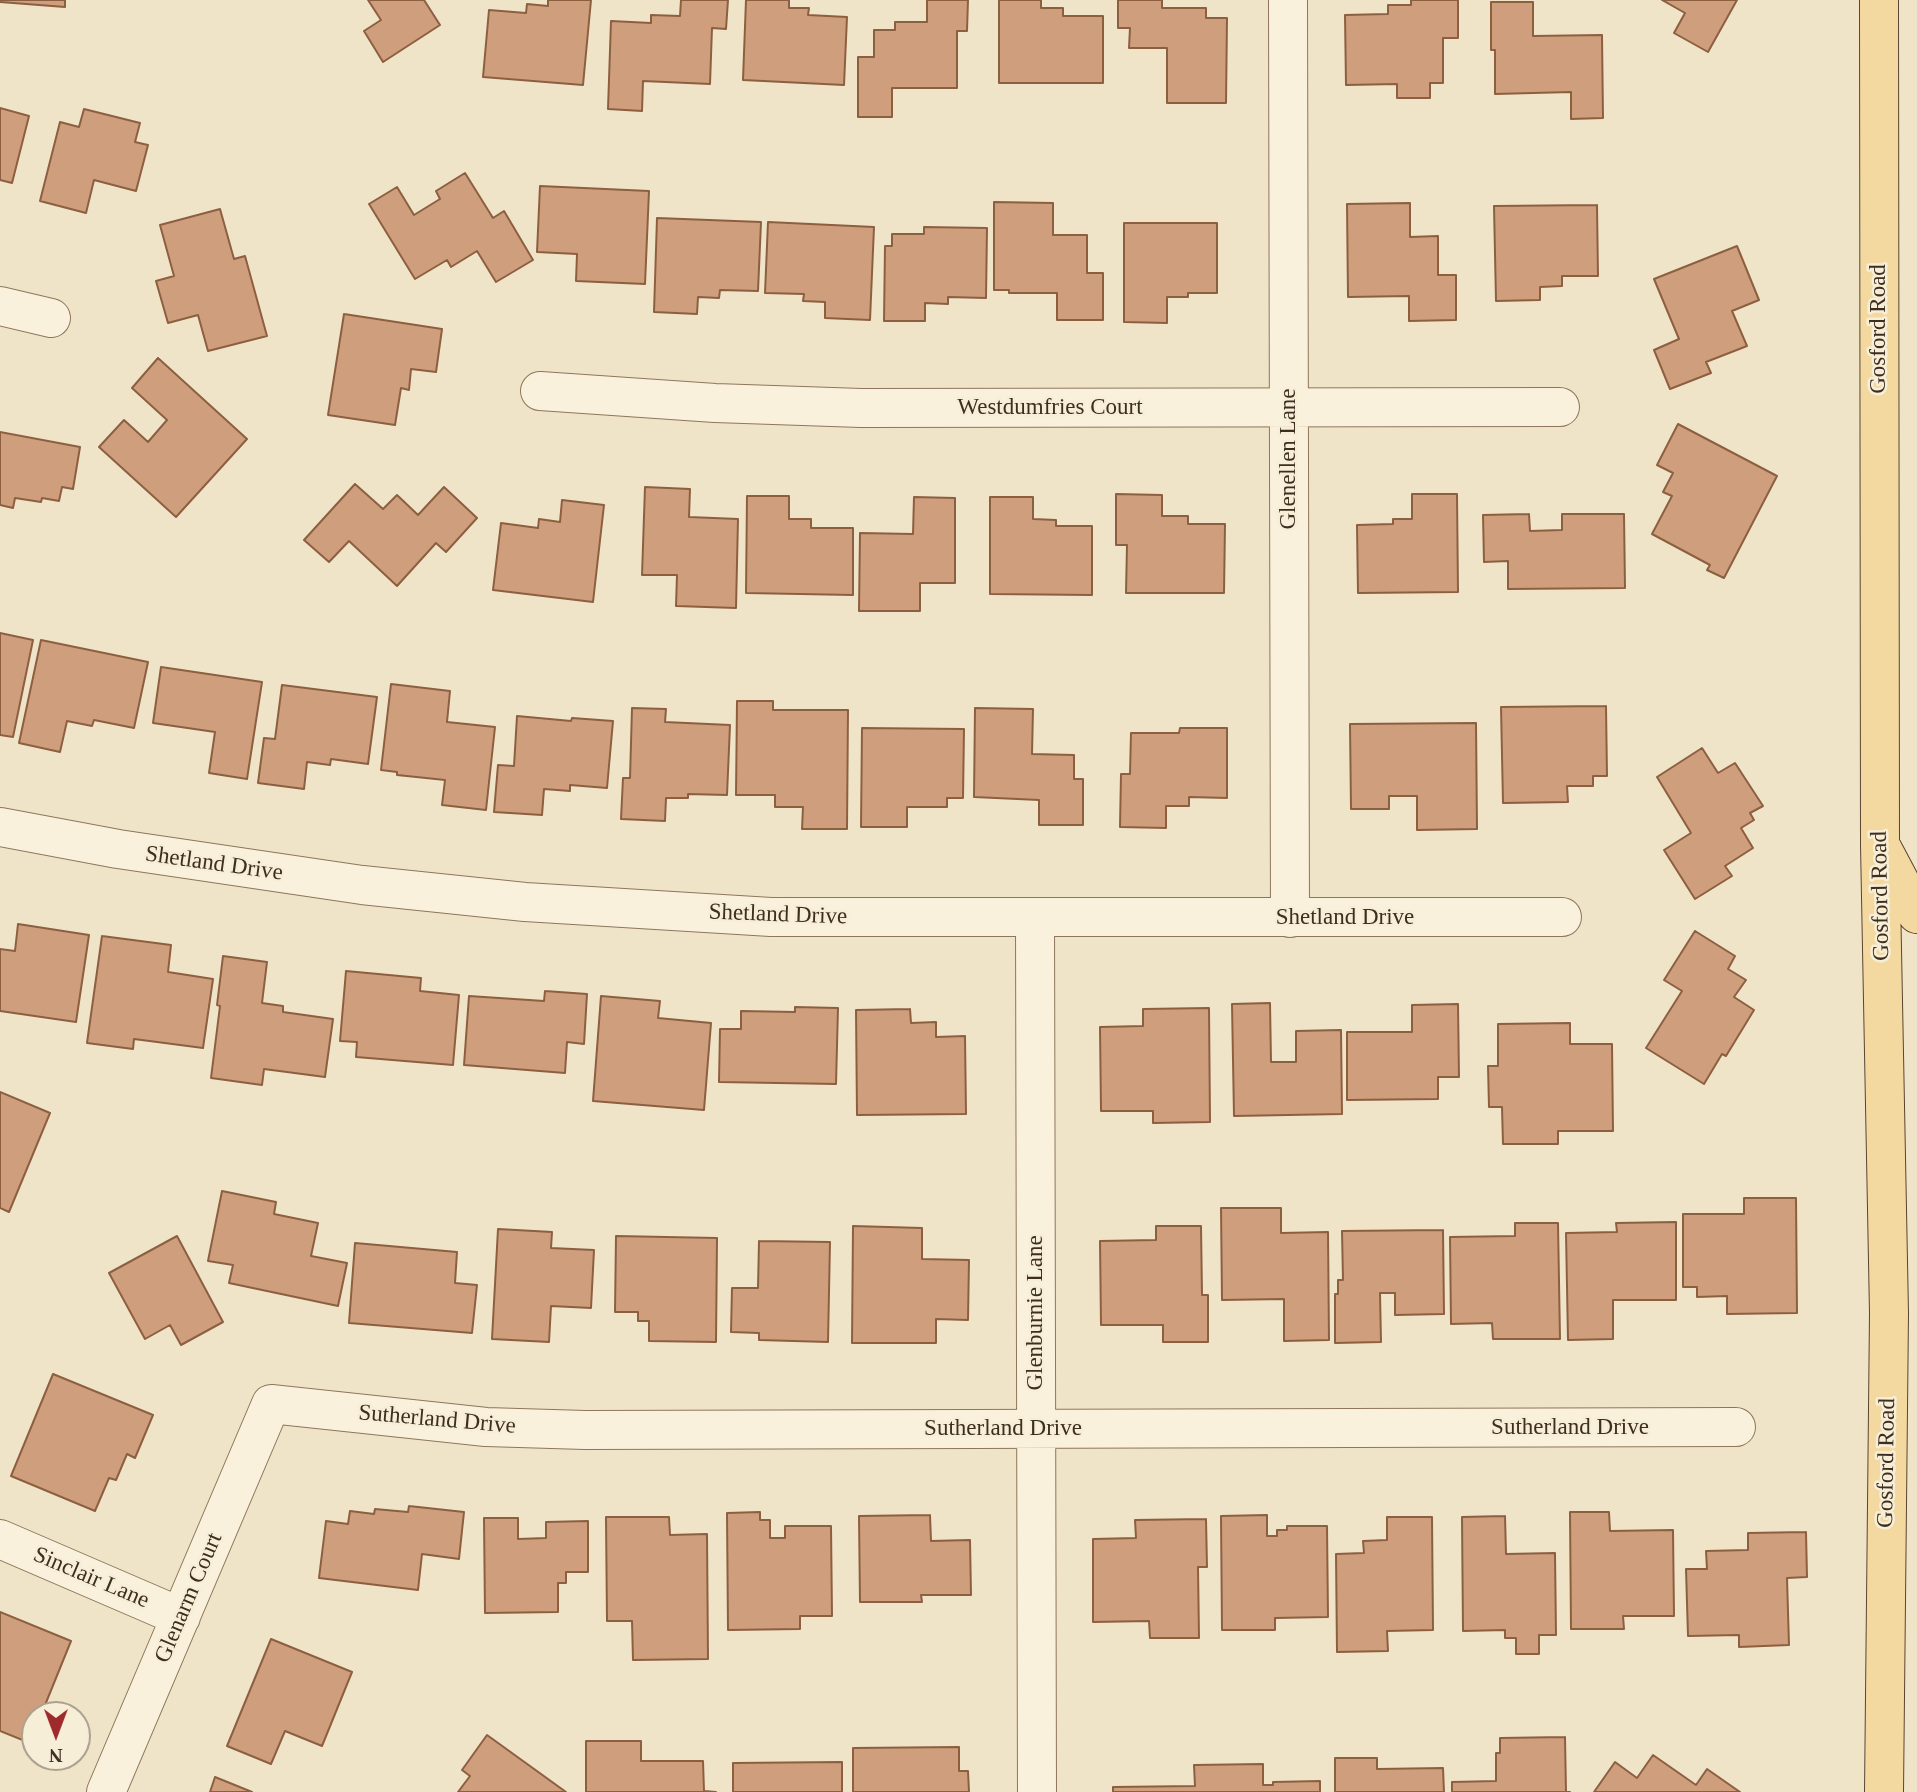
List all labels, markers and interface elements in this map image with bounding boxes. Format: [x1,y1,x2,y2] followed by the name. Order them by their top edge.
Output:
[1865,264,1893,394] street label: Gosford Road
[1275,388,1303,530] street label: Glenellen Lane
[957,394,1143,422] street label: Westdumfries Court
[1866,831,1896,961] street label: Gosford Road
[143,841,285,887] street label: Shetland Drive
[708,899,848,931] street label: Shetland Drive
[1276,904,1414,932] street label: Shetland Drive
[1022,1235,1050,1391] street label: Glenburnie Lane
[1872,1398,1902,1528] street label: Gosford Road
[357,1399,517,1441] street label: Sutherland Drive
[1491,1414,1649,1442] street label: Sutherland Drive
[924,1415,1082,1443] street label: Sutherland Drive
[149,1529,229,1667] street label: Glenarm Court
[29,1541,153,1615] street label: Sinclair Lane
[21,1701,91,1771] north arrow
[49,1745,63,1766] text: N

